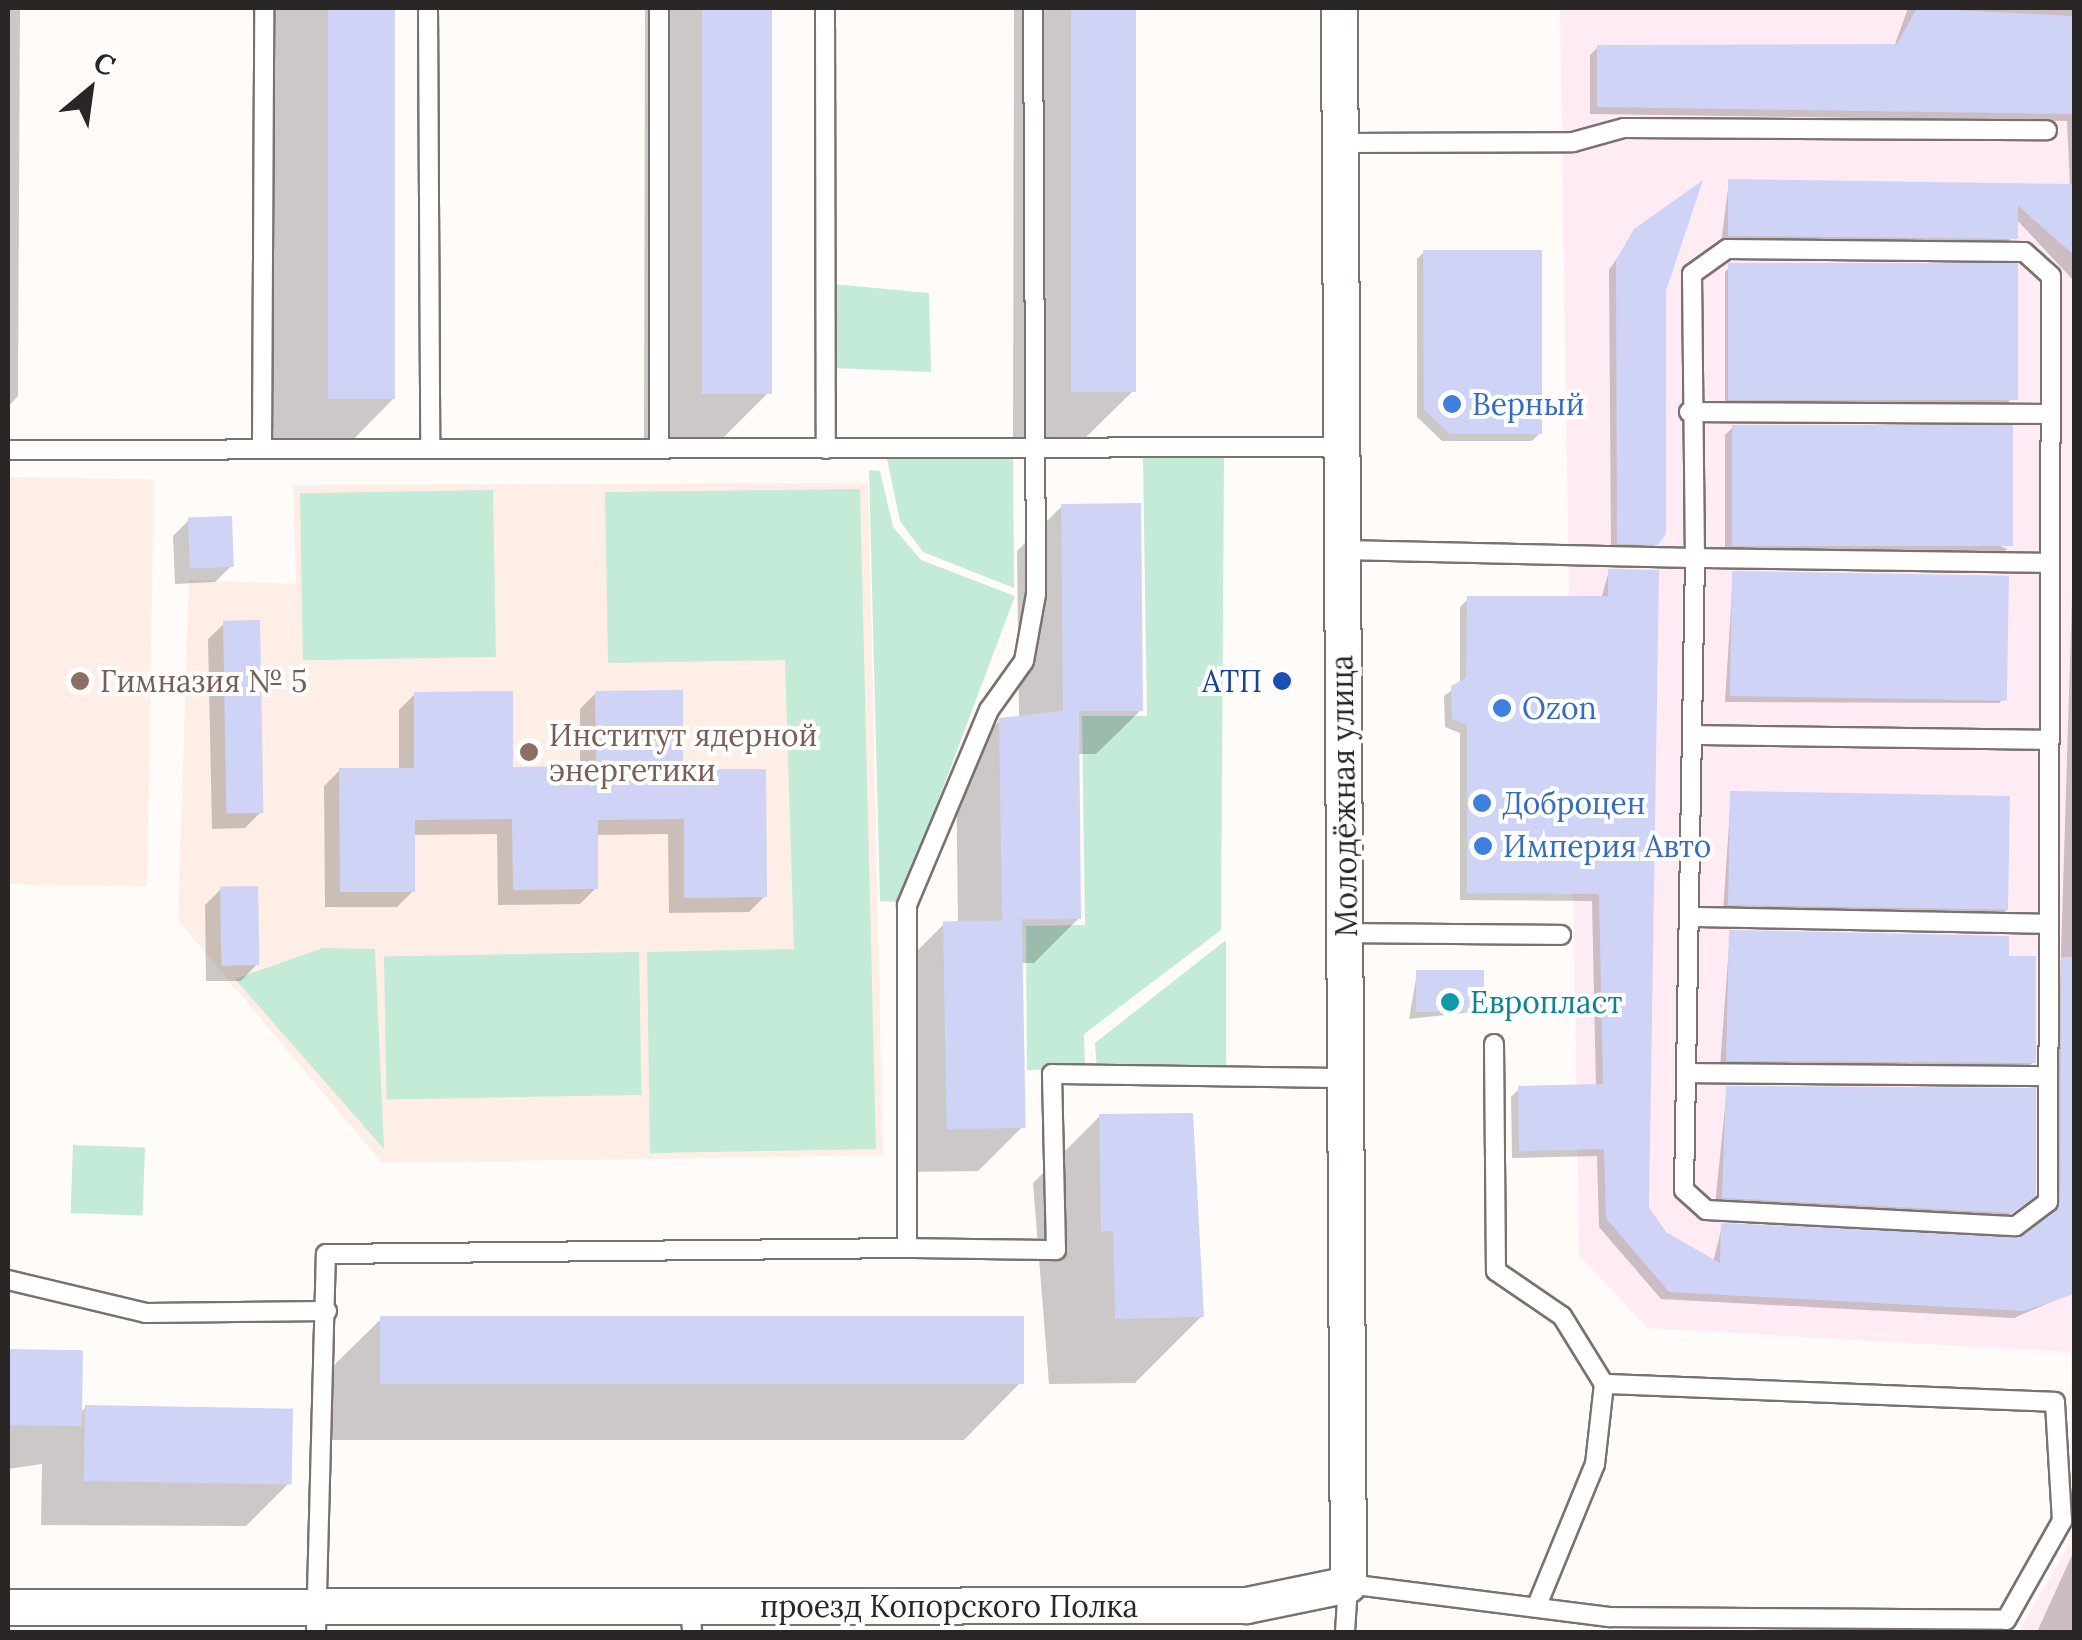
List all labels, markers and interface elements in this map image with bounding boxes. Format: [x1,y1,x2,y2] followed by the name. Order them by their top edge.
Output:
[40,40,140,140] north arrow
[87,43,122,84] text: С
[1472,386,1585,422] place label: Верный
[1441,393,1463,415] marker: Верный
[1324,655,1364,937] street label: Молодёжная улица
[100,663,307,699] place label: Гимназия № 5
[1202,663,1262,699] place label: АТП
[69,670,91,692] marker: Гимназия № 5
[1271,670,1293,692] marker: АТП
[1522,690,1597,726] place label: Ozon
[1491,697,1513,719] marker: Ozon
[549,717,817,788] place label: Институт ядерной энергетики
[518,741,540,763] marker: Институт ядерной энергетики
[1502,785,1645,821] place label: Доброцен
[1471,792,1493,814] marker: Доброцен
[1503,828,1711,864] place label: Империя Авто
[1472,835,1494,857] marker: Империя Авто
[1470,984,1622,1020] place label: Европласт
[1439,991,1461,1013] marker: Европласт
[760,1588,1138,1624] street label: проезд Копорского Полка

